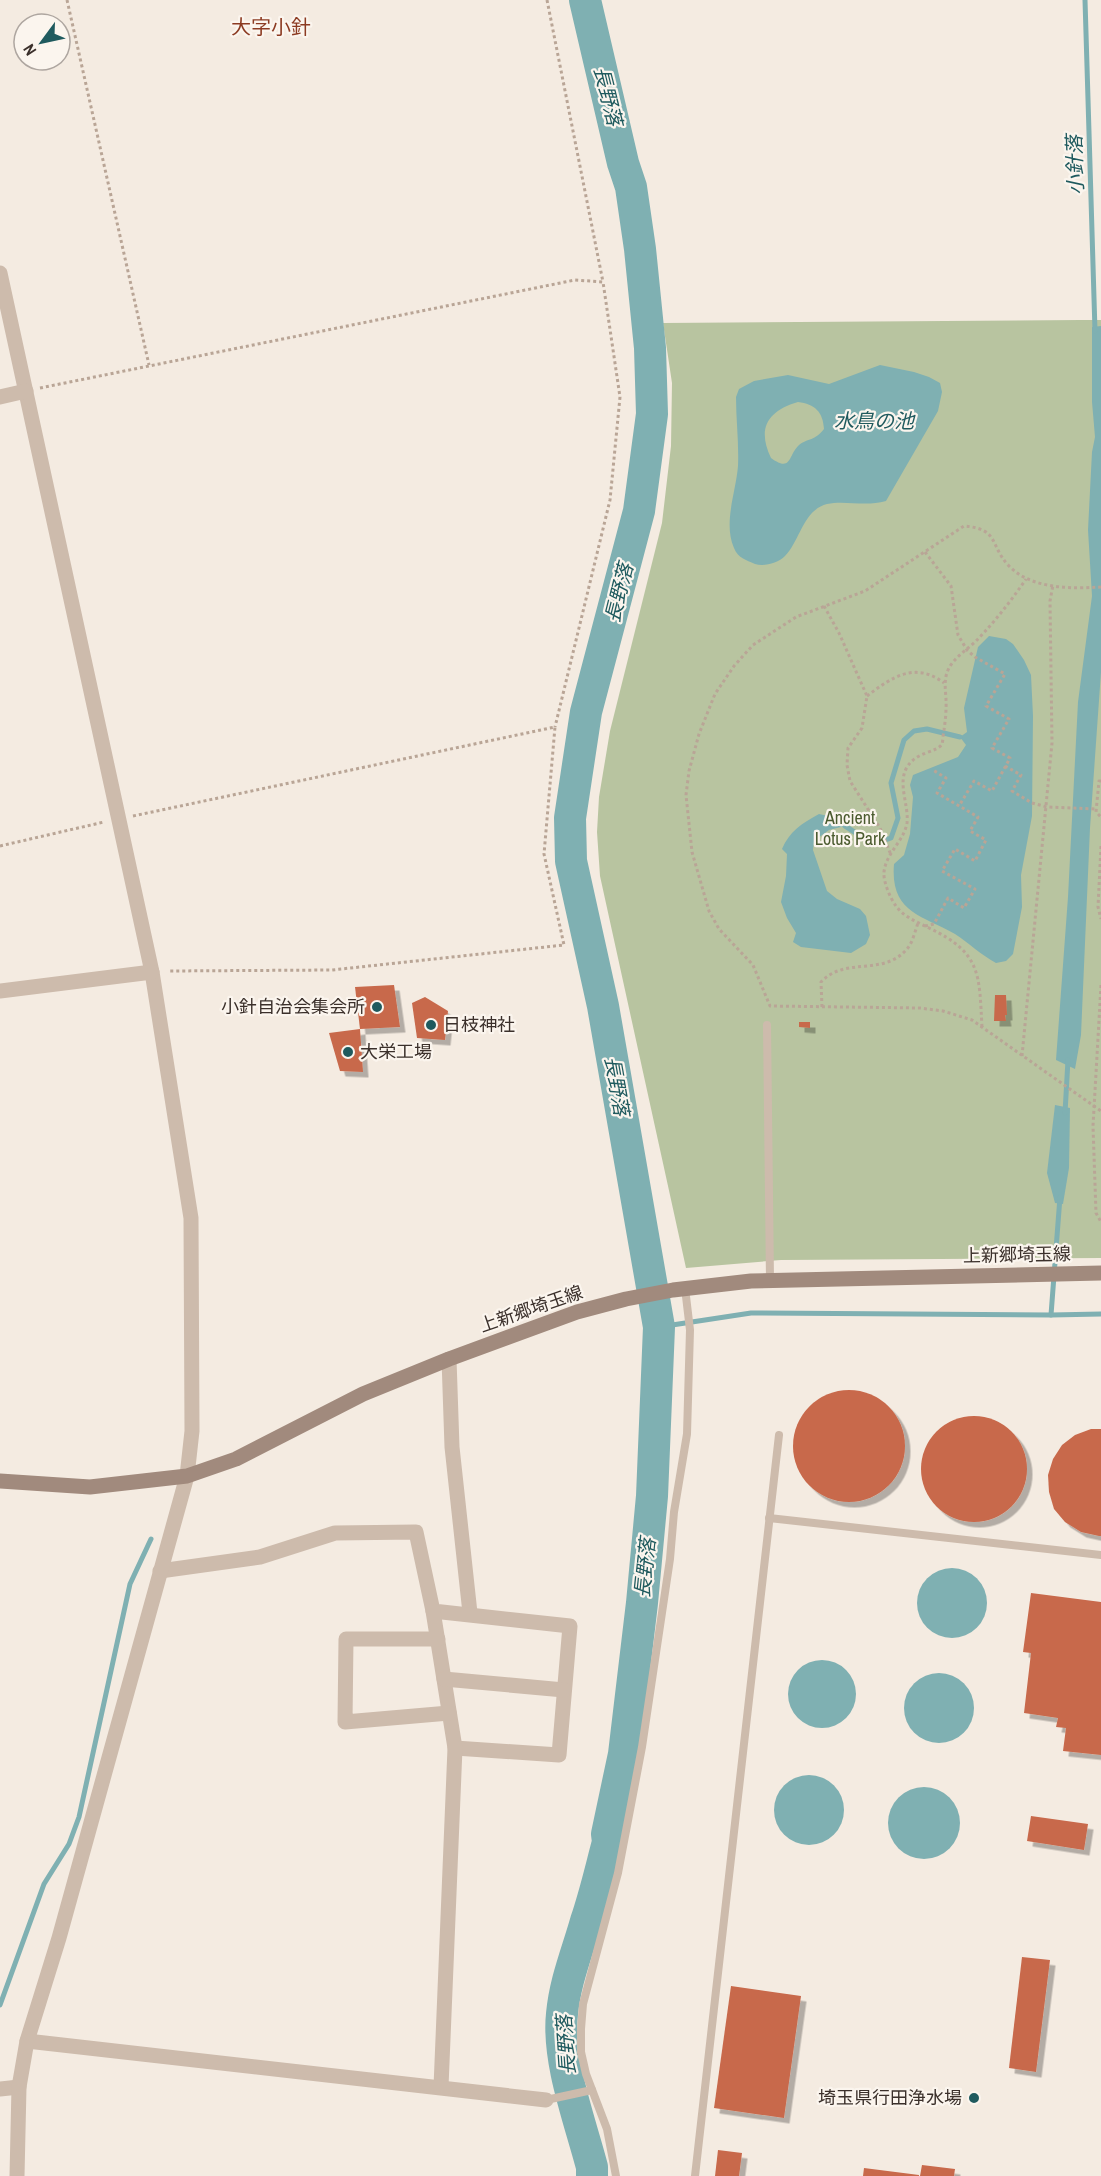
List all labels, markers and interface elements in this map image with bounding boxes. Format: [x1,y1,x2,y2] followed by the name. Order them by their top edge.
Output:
[12,12,72,72] north arrow
[231,13,311,40] district label: 大字小針
[18,40,41,60] text: N
[588,64,630,131] water label: 長野落
[1060,132,1089,195] water label: 小針落
[834,407,916,434] water label: 水鳥の池
[598,558,640,625] water label: 長野落
[815,805,886,851] park label: Ancient Lotus Park
[221,994,365,1019] place label: 小針自治会集会所
[370,1000,384,1014] marker: 小針自治会集会所
[443,1012,515,1037] place label: 日枝神社
[424,1018,438,1032] marker: 日枝神社
[360,1039,432,1064] place label: 大栄工場
[341,1045,355,1059] marker: 大栄工場
[599,1054,637,1121] water label: 長野落
[963,1241,1071,1268] street label: 上新郷埼玉線
[476,1279,586,1338] street label: 上新郷埼玉線
[628,1534,661,1599] water label: 長野落
[550,2011,581,2076] water label: 長野落
[818,2085,962,2110] place label: 埼玉県行田浄水場
[967,2091,981,2105] marker: 埼玉県行田浄水場

